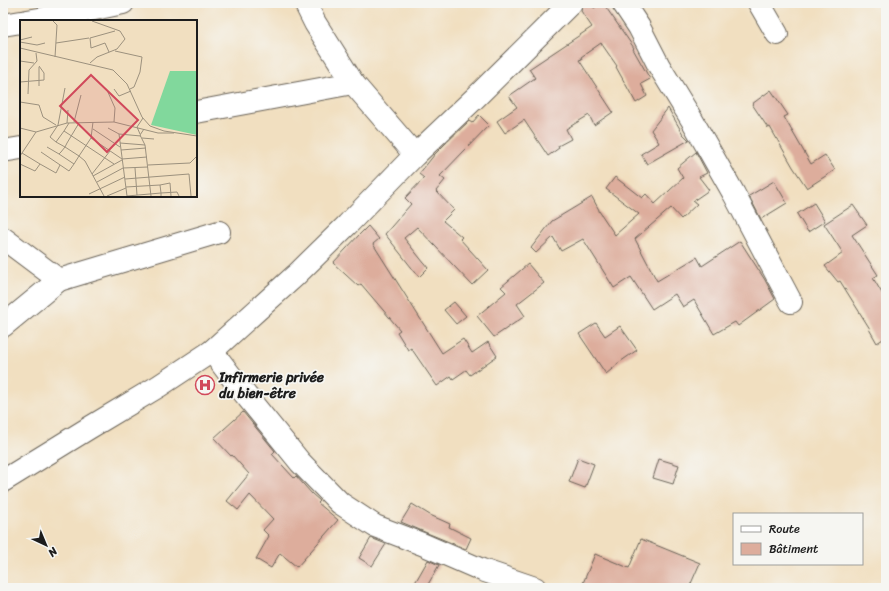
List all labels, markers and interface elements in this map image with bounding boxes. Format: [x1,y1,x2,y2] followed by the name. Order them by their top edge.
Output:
[20,20,197,197] inset map
[218,365,325,406] place label: Infirmerie privée du bien-être
[194,374,216,396] hospital icon: Infirmerie privée du bien-être
[733,513,863,565] legend
[769,518,800,540] text: Route
[26,525,66,565] north arrow
[769,538,818,560] text: Bâtiment
[43,542,63,562] text: N

